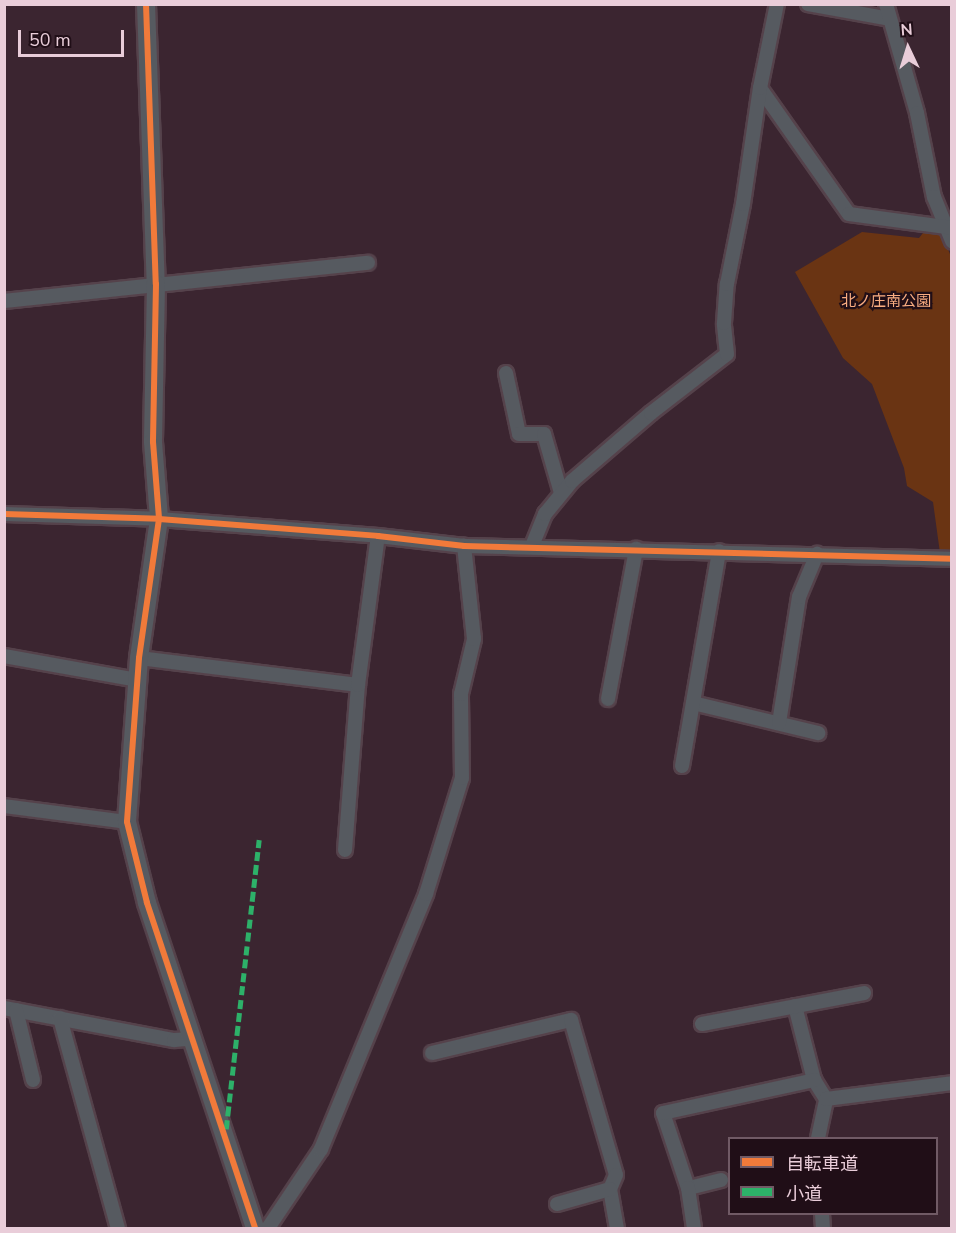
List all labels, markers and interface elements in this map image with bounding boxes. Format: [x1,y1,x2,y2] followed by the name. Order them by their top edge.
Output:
[21,18,128,56] scale bar
[878,18,938,78] north arrow
[900,19,913,41] text: N
[29,28,71,52] text: 50 m
[841,293,931,311] park label: 北ノ庄南公園
[728,1137,938,1215] legend
[786,1152,858,1176] text: 自転車道
[786,1182,822,1206] text: 小道

